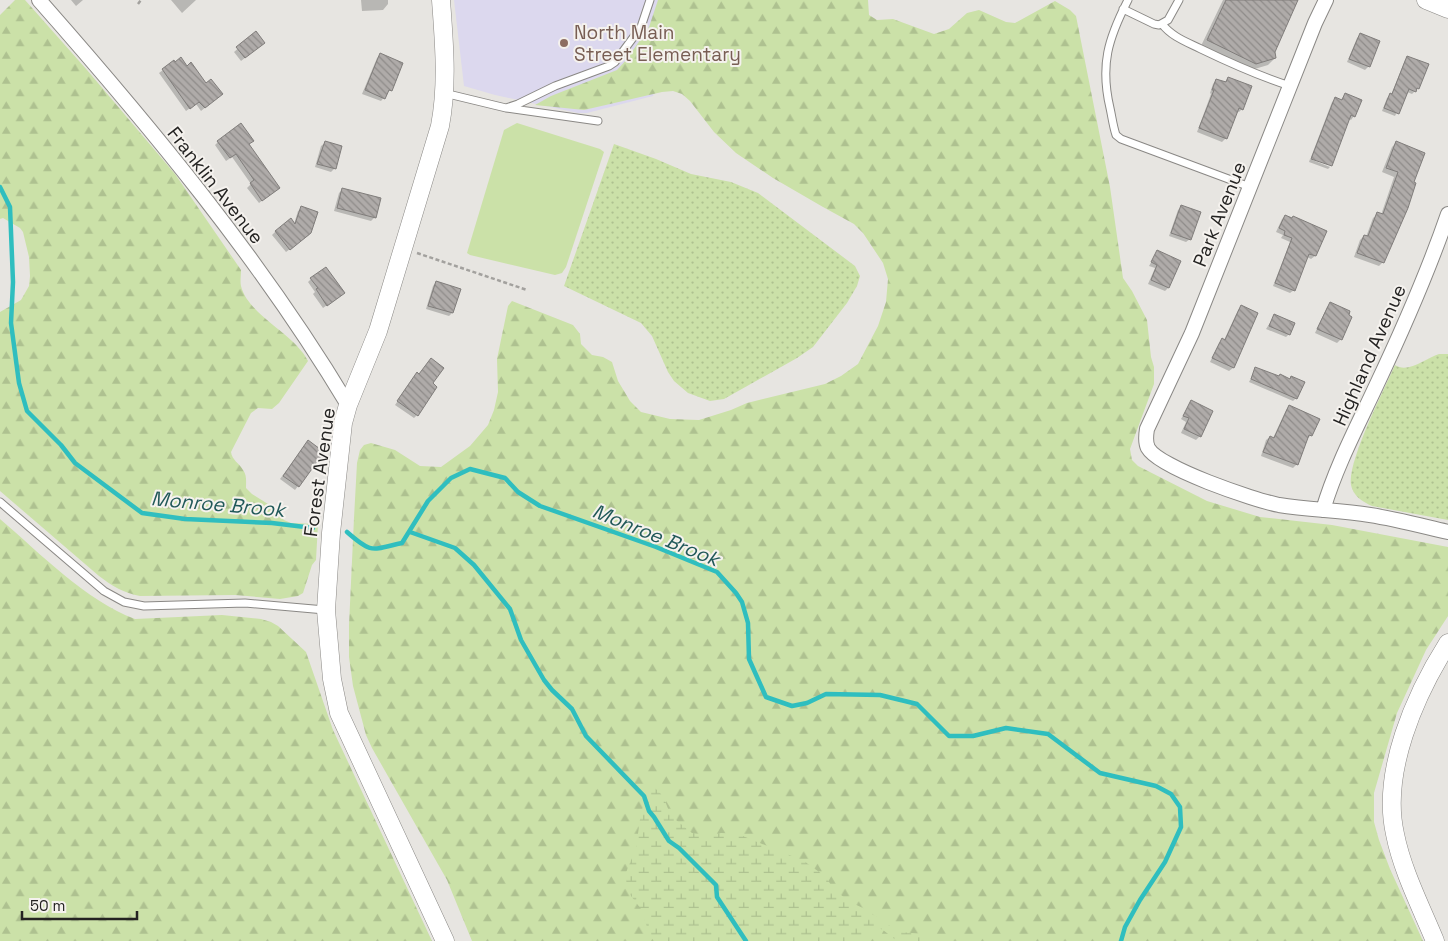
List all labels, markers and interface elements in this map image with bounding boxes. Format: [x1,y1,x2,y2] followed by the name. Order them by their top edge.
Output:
[574,20,741,67] place label: North Main Street Elementary
[558,37,570,49] marker: North Main Street Elementary
[162,121,269,249] street label: Franklin Avenue
[1187,158,1252,270] street label: Park Avenue
[1327,281,1412,430] street label: Highland Avenue
[298,406,341,538] street label: Forest Avenue
[150,485,288,523] water label: Monroe Brook
[589,498,725,573] water label: Monroe Brook
[22,888,138,920] scale bar
[30,896,65,915] text: 50 m

